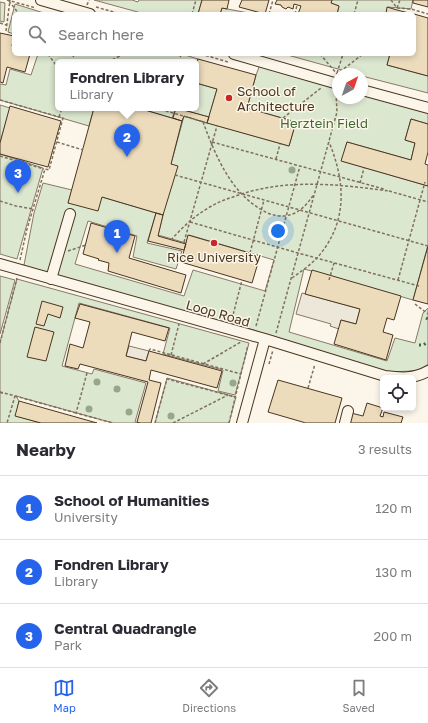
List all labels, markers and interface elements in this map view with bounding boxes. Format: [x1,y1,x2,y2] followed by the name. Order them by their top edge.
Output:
[12,12,416,56] search box
[26,23,48,45] icon: search
[58,25,144,43] text: Search here
[55,59,199,111] popup
[70,68,184,86] text: Fondren Library
[332,68,368,104] north arrow
[237,83,315,114] place label: School of Architecture
[70,86,114,102] text: Library
[224,93,234,103] marker: School of Architecture
[280,115,368,131] park label: Herztein Field
[114,124,140,157] pin: 2
[5,160,31,193] pin: 3
[104,220,130,253] pin: 1
[268,221,288,241] your location
[209,238,219,248] marker: Rice University
[167,249,262,265] place label: Rice University
[184,296,252,330] street label: Loop Road
[380,375,416,411] map controls
[380,375,416,411] button: locate
[16,439,76,460] text: Nearby
[358,441,412,457] text: 3 results
[54,491,209,509] text: School of Humanities
[26,500,32,516] text: 1
[375,500,412,516] text: 120 m
[54,509,118,525] text: University
[54,555,169,573] text: Fondren Library
[25,564,33,580] text: 2
[375,564,412,580] text: 130 m
[54,573,98,589] text: Library
[54,619,197,637] text: Central Quadrangle
[25,628,33,644] text: 3
[374,628,412,644] text: 200 m
[54,637,82,653] text: Park
[53,677,76,714] tab: Map
[182,677,236,714] tab: Directions
[343,677,375,714] tab: Saved

